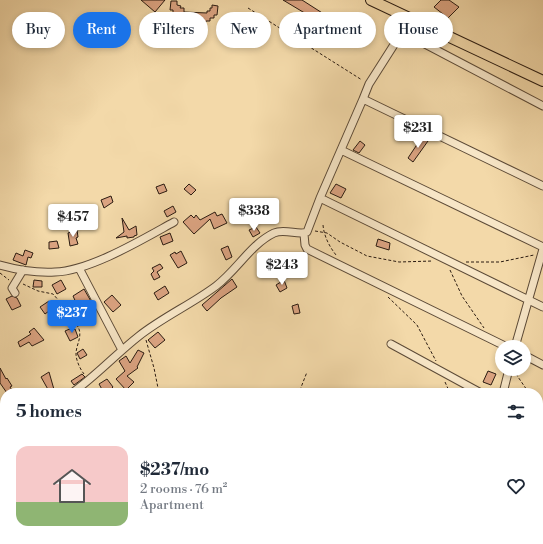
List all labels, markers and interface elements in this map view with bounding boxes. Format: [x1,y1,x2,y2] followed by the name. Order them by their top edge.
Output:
[12,12,65,48] chip: Buy
[73,12,131,48] chip: Rent
[139,12,208,48] chip: Filters
[216,12,271,48] chip: New
[279,12,376,48] chip: Apartment
[384,12,453,48] chip: House
[394,115,442,149] pin: $231
[403,120,433,136] text: $231
[230,198,278,232] pin: $338
[238,203,270,219] text: $338
[49,204,97,238] pin: $457
[57,209,89,225] text: $457
[258,252,306,286] pin: $243
[266,257,298,273] text: $243
[48,300,96,334] pin: $237
[56,305,88,321] text: $237
[495,340,531,376] map controls
[495,340,531,376] button: layers
[16,401,82,423] text: 5 homes
[505,401,527,423] icon: filters
[140,459,209,481] text: $237/mo
[48,462,96,510] icon: home
[505,475,527,497] icon: heart
[140,481,227,497] text: 2 rooms · 76 m²
[140,497,204,513] text: Apartment

